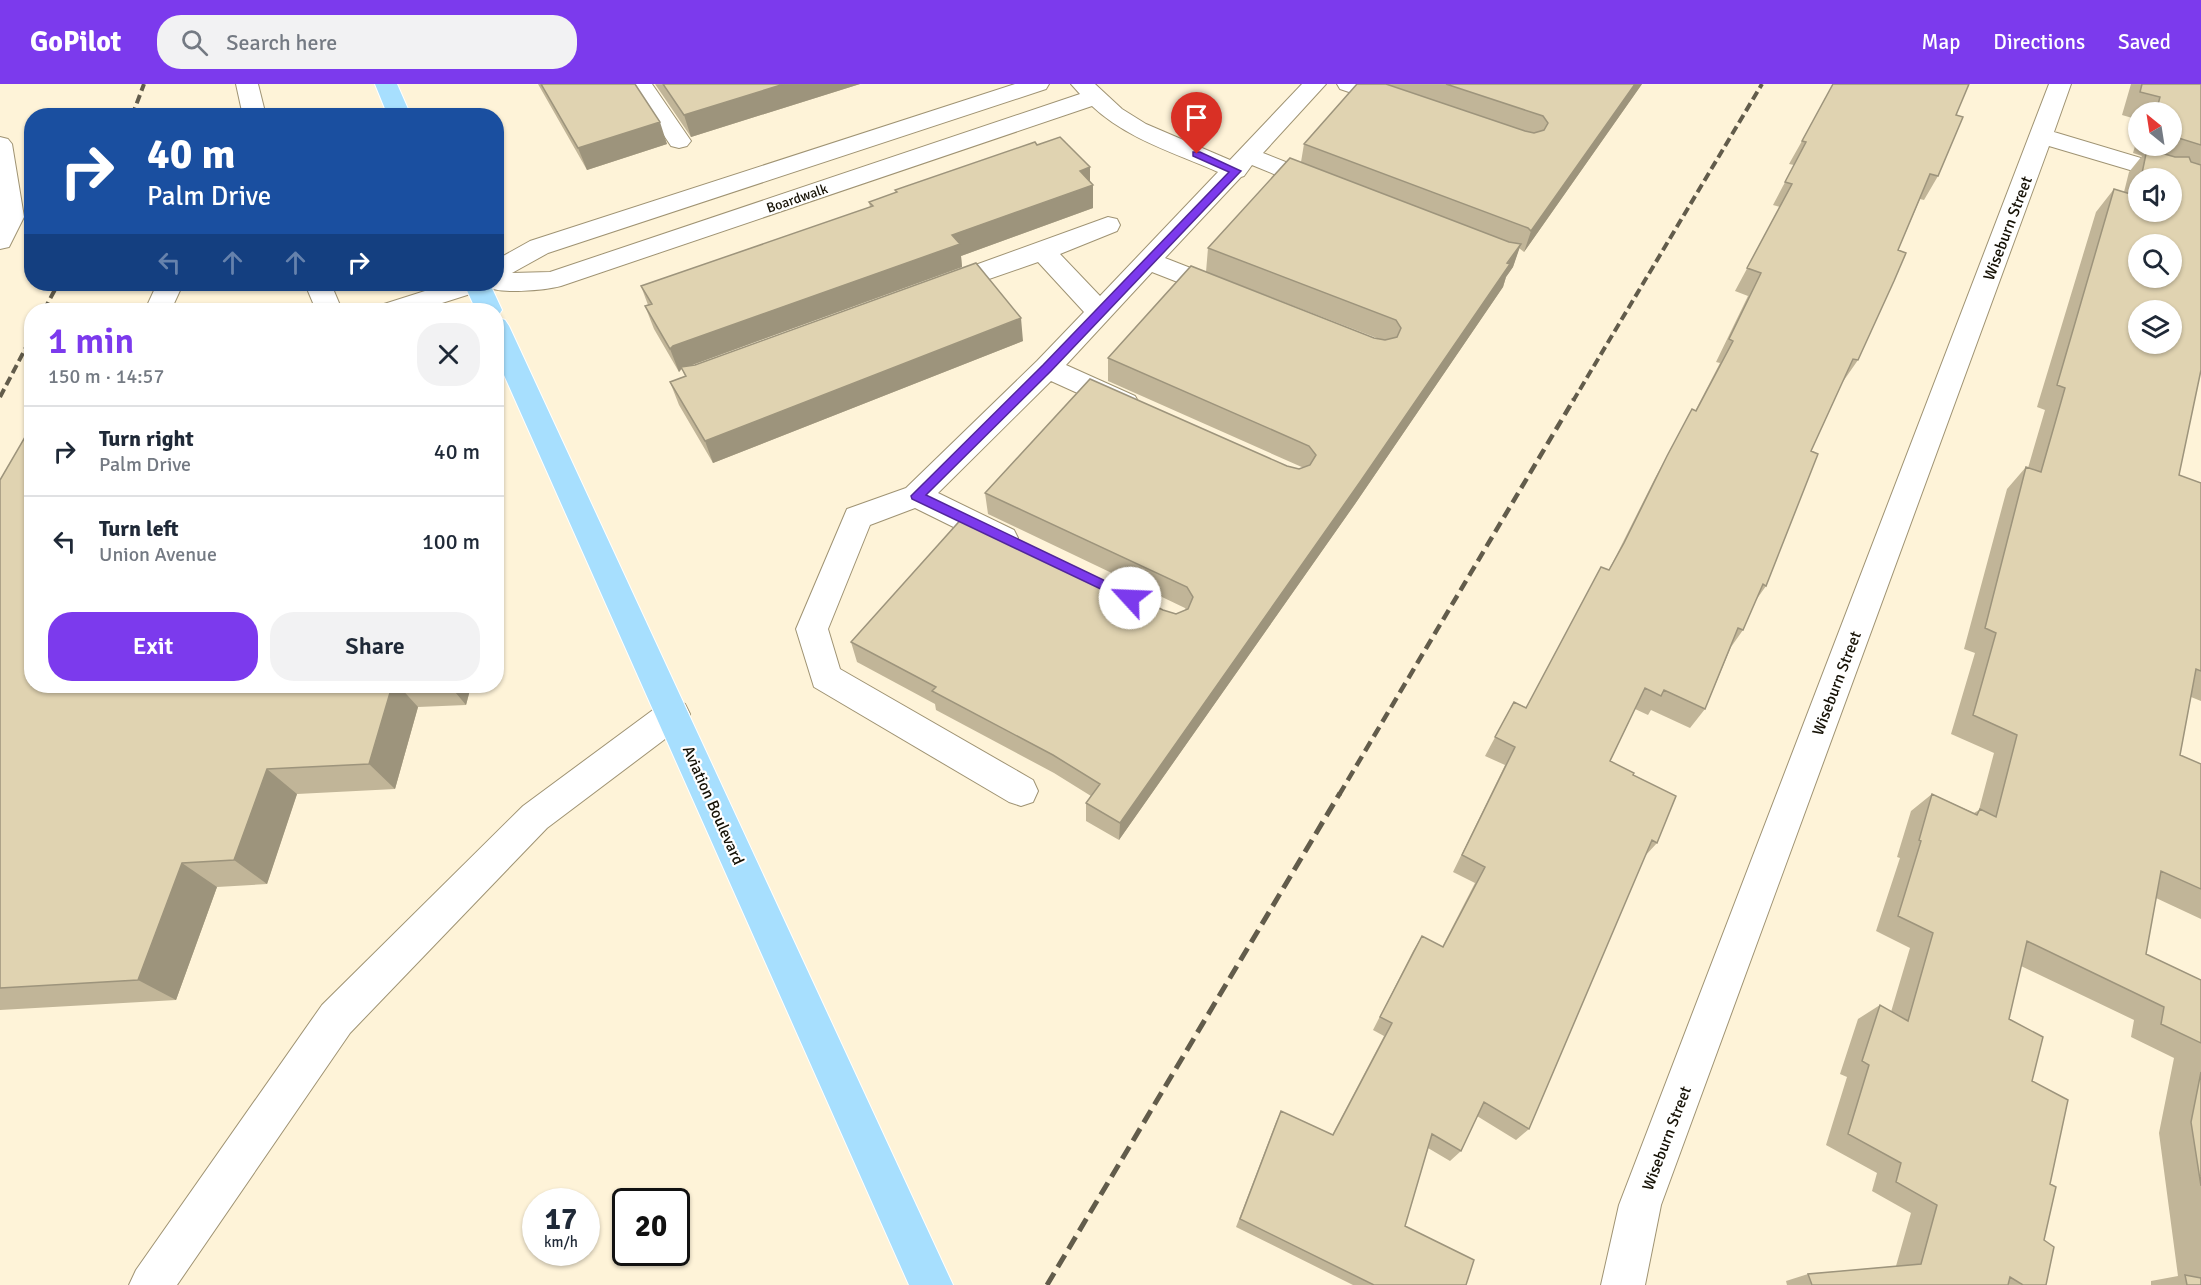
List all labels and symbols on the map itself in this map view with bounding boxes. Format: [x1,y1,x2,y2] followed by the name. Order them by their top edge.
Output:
[1171,92,1222,154] pin
[2128,102,2182,156] north arrow
[1979,173,2037,283] street label: Wiseburn Street
[764,180,830,217] street label: Boardwalk
[1098,566,1162,630] position arrow
[1808,628,1866,738] street label: Wiseburn Street
[678,743,748,868] street label: Aviation Boulevard
[1638,1083,1696,1193] street label: Wiseburn Street
[612,1188,690,1266] speed limit sign: 20

